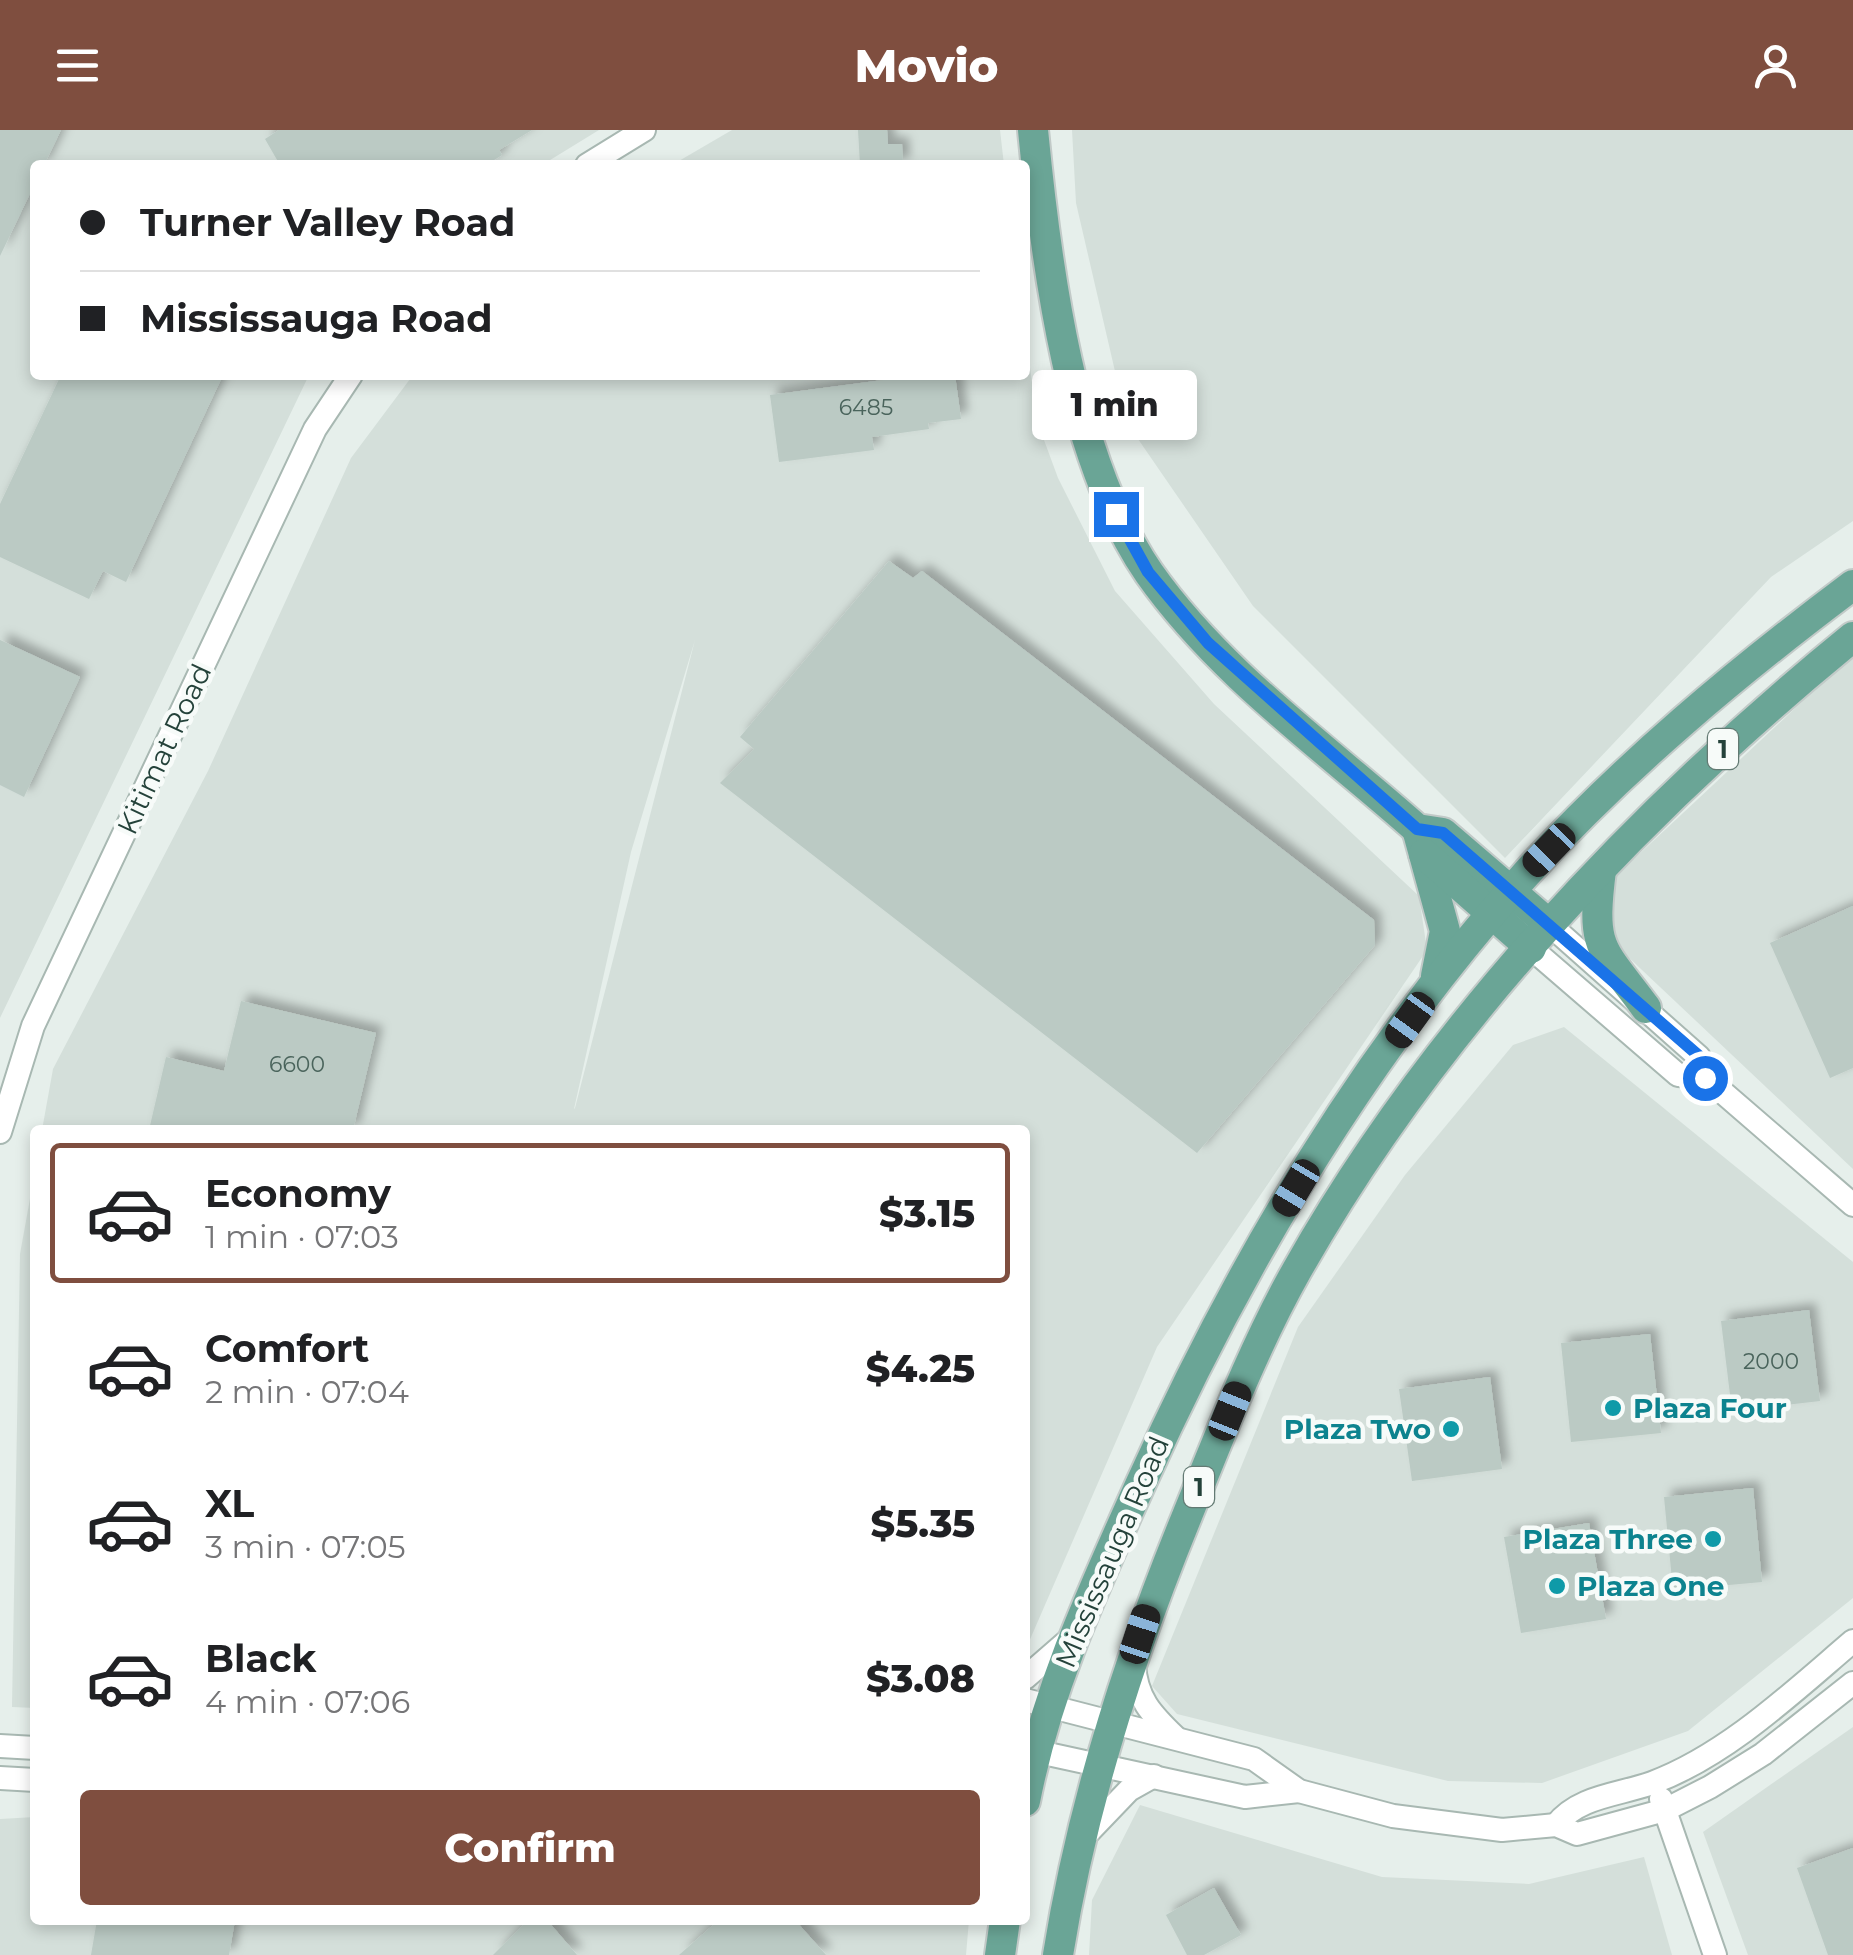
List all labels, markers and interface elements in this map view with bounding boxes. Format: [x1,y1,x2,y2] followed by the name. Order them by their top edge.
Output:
[50,38,105,93] icon: menu
[854,38,999,93] text: Movio
[1748,38,1803,93] icon: person
[140,199,515,246] text: Turner Valley Road
[140,295,493,342] text: Mississauga Road
[1034,369,1198,439] callout: 1 min
[1070,385,1159,424] text: 1 min
[839,394,893,421] house number: 6485
[1094,492,1139,537] route end
[110,658,218,840] street label: Kitimat Road
[1708,729,1738,769] road number: 1
[1517,818,1581,882] car
[1380,987,1440,1053] car
[269,1051,325,1078] house number: 6600
[1683,1056,1728,1101] route start
[1268,1155,1324,1221] car
[85,1168,175,1258] icon: car
[205,1170,391,1217] text: Economy
[879,1190,975,1237] text: $3.15
[205,1217,399,1256] text: 1 min · 07:03
[85,1323,175,1413] icon: car
[205,1325,369,1372] text: Comfort
[866,1345,975,1392] text: $4.25
[1743,1348,1799,1375] house number: 2000
[205,1372,409,1411] text: 2 min · 07:04
[1205,1378,1255,1444] car
[1633,1391,1787,1425] place label: Plaza Four
[1602,1397,1624,1419] marker: Plaza Four
[1284,1412,1431,1446] place label: Plaza Two
[1440,1418,1462,1440] marker: Plaza Two
[1048,1431,1176,1673] street label: Mississauga Road
[1184,1467,1214,1507] road number: 1
[85,1478,175,1568] icon: car
[205,1480,254,1527] text: XL
[871,1500,975,1547] text: $5.35
[1523,1522,1693,1556] place label: Plaza Three
[205,1527,406,1566] text: 3 min · 07:05
[1702,1528,1724,1550] marker: Plaza Three
[1577,1569,1724,1603] place label: Plaza One
[1546,1575,1568,1597] marker: Plaza One
[1116,1601,1164,1667] car
[85,1633,175,1723] icon: car
[205,1635,316,1682] text: Black
[866,1655,975,1702] text: $3.08
[205,1682,410,1721] text: 4 min · 07:06
[80,1790,980,1905] button: Confirm

